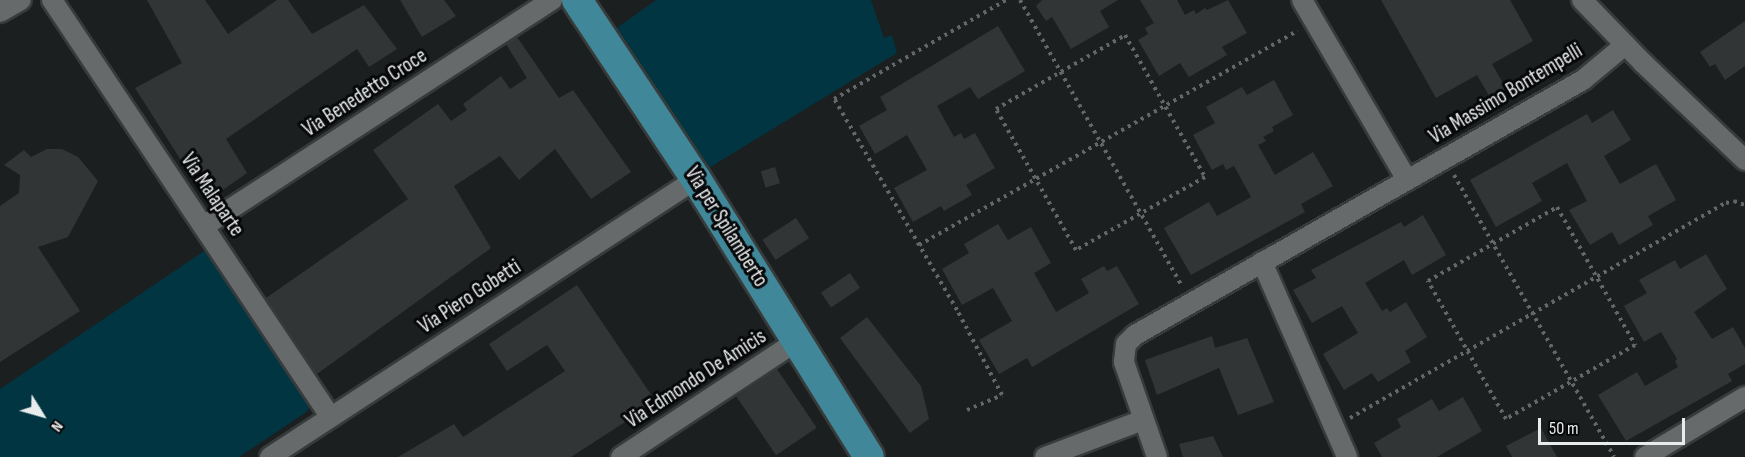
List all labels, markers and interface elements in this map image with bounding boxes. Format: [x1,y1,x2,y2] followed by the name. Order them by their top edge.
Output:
[1425,38,1587,150] street label: Via Massimo Bontempelli
[298,43,432,143] street label: Via Benedetto Croce
[175,149,249,241] street label: Via Malaparte
[679,162,773,292] street label: Via per Spilamberto
[414,255,526,339] street label: Via Piero Gobetti
[621,324,771,434] street label: Via Edmondo De Amicis
[12,385,72,445] north arrow
[1541,406,1688,444] scale bar
[47,417,67,435] text: N
[1549,418,1579,439] text: 50 m

